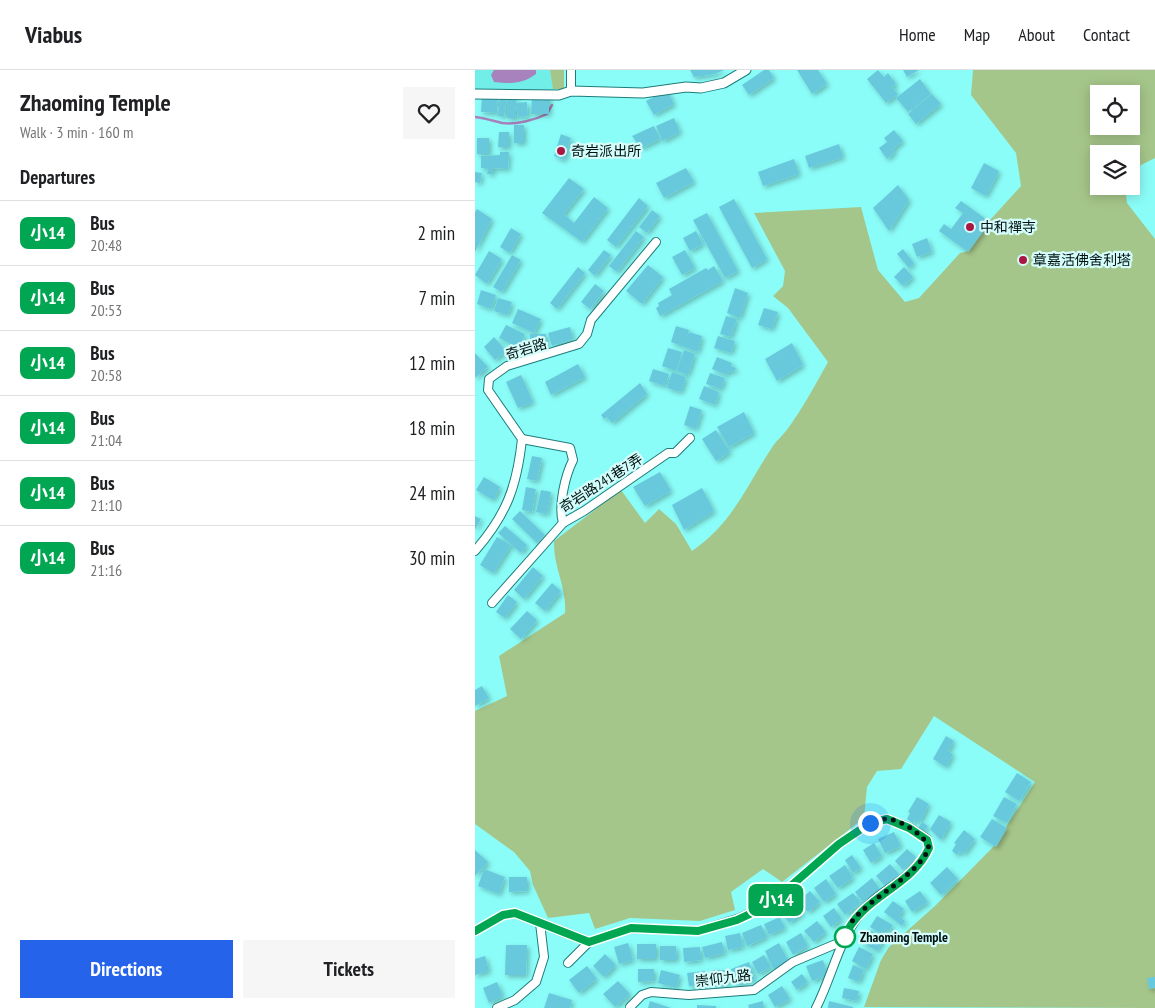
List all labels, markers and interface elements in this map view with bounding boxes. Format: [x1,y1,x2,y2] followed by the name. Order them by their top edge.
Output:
[25,19,82,50] text: Viabus
[899,23,936,46] text: Home
[964,23,990,46] text: Map
[1018,23,1055,46] text: About
[1083,23,1130,46] text: Contact
[1090,85,1140,195] map controls
[1090,85,1140,135] button: locate
[20,87,171,118] text: Zhaoming Temple
[403,87,455,139] button: heart
[20,122,133,142] text: Walk · 3 min · 160 m
[571,142,641,160] place label: 奇岩派出所
[555,145,567,157] marker: 奇岩派出所
[1090,145,1140,195] button: layers
[20,165,95,189] text: Departures
[90,211,115,235] text: Bus
[980,218,1036,236] place label: 中和禪寺
[30,221,65,244] text: 小14
[418,221,455,245] text: 2 min
[964,221,976,233] marker: 中和禪寺
[90,235,122,255] text: 20:48
[1033,251,1131,269] place label: 章嘉活佛舍利塔
[1017,254,1029,266] marker: 章嘉活佛舍利塔
[90,276,115,300] text: Bus
[30,286,65,309] text: 小14
[418,286,455,310] text: 7 min
[90,300,122,320] text: 20:53
[503,334,549,364] street label: 奇岩路
[90,341,115,365] text: Bus
[30,351,65,374] text: 小14
[409,351,455,375] text: 12 min
[90,365,122,385] text: 20:58
[90,406,115,430] text: Bus
[30,416,65,439] text: 小14
[409,416,455,440] text: 18 min
[90,430,122,450] text: 21:04
[556,450,646,516] street label: 奇岩路241巷7弄
[90,471,115,495] text: Bus
[30,481,65,504] text: 小14
[409,481,455,505] text: 24 min
[90,495,122,515] text: 21:10
[90,536,115,560] text: Bus
[30,546,65,569] text: 小14
[409,546,455,570] text: 30 min
[90,560,122,580] text: 21:16
[858,811,883,836] your location
[747,884,805,916] line badge: 小14
[758,888,794,911] text: 小14
[834,926,856,948] marker: Zhaoming Temple
[860,928,948,946] place label: Zhaoming Temple
[20,940,233,998] button: Directions
[243,940,455,998] button: Tickets
[694,966,752,990] street label: 崇仰九路

